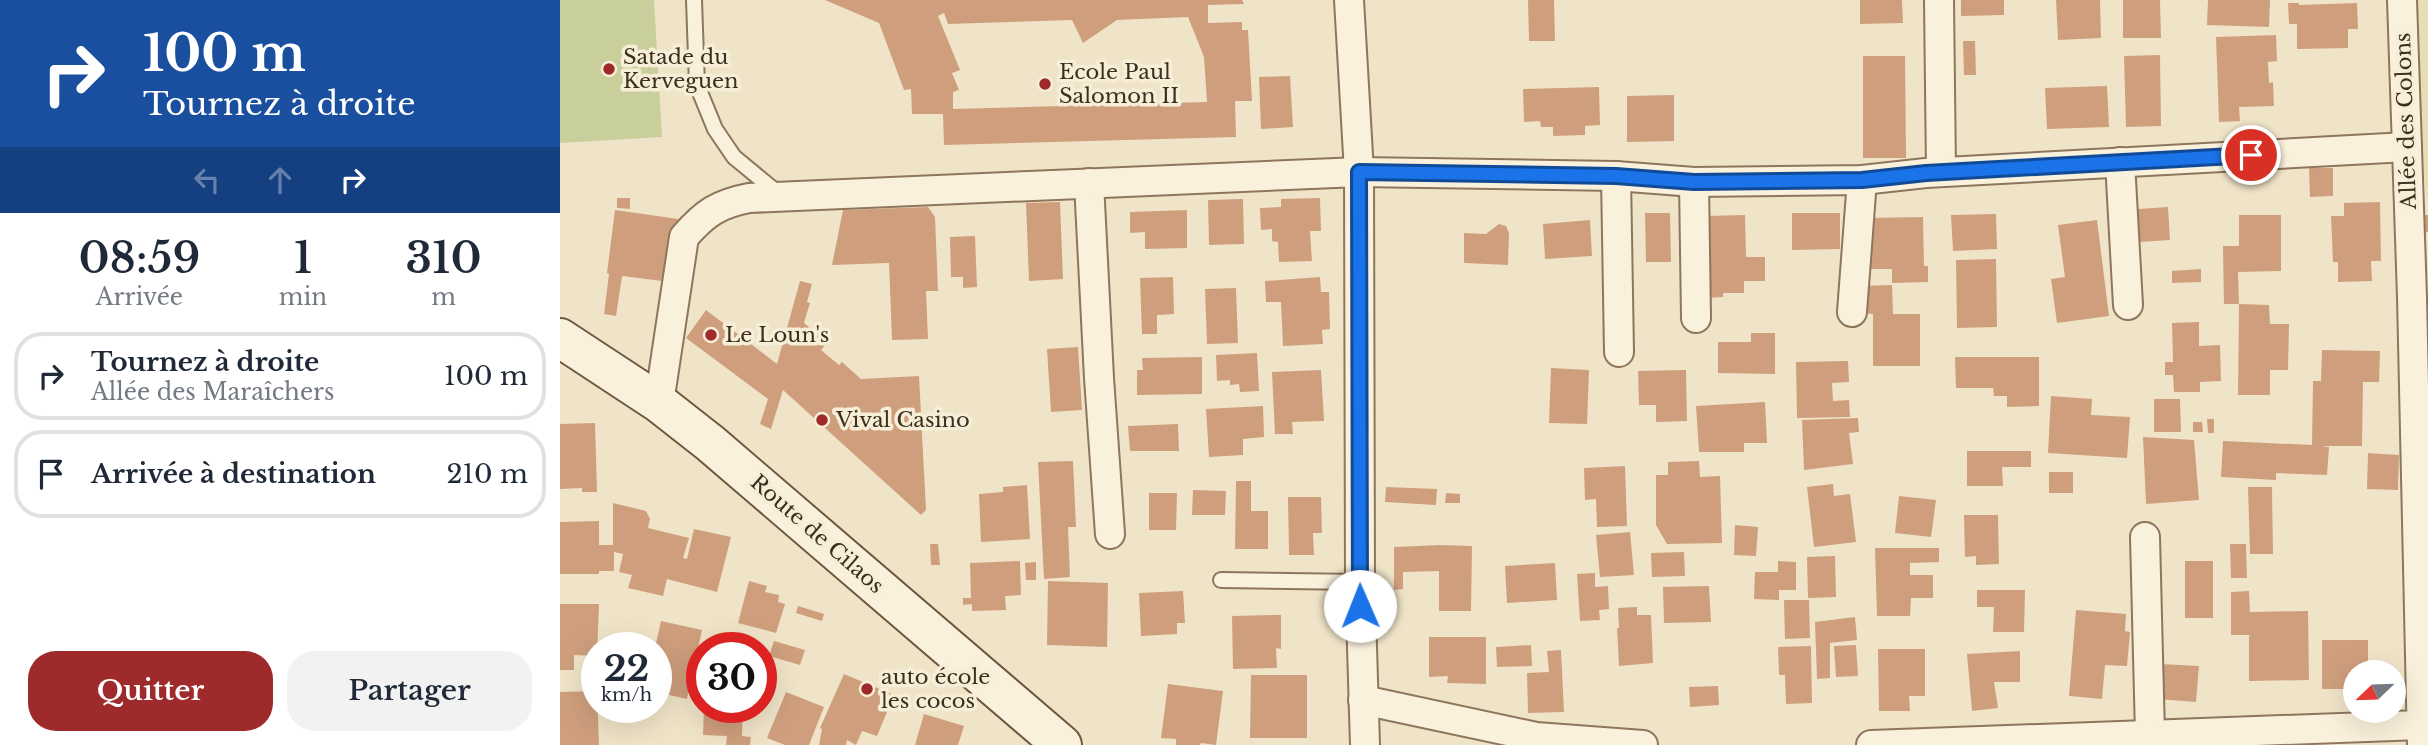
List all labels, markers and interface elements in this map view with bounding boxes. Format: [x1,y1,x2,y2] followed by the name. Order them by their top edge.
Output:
[143,23,306,84] text: 100 m
[28,28,119,119] icon: right
[2390,32,2422,211] street label: Allée des Colons
[623,44,738,94] place label: Satade du Kerveguen
[1059,59,1179,109] place label: Ecole Paul Salomon II
[601,61,617,77] marker: Satade du Kerveguen
[1037,76,1053,92] marker: Ecole Paul Salomon II
[143,84,416,124] text: Tournez à droite
[2221,125,2281,185] pin
[2232,136,2270,174] icon: arrive
[188,161,226,199] icon: left
[261,161,299,199] icon: ahead
[334,161,372,199] icon: right
[78,232,200,284] text: 08:59
[294,232,312,284] text: 1
[405,232,482,284] text: 310
[96,283,183,311] text: Arrivée
[279,283,327,311] text: min
[431,283,456,311] text: m
[725,322,829,348] place label: Le Loun's
[703,327,719,343] marker: Le Loun's
[91,346,319,378] text: Tournez à droite
[32,357,70,395] icon: right
[444,360,528,392] text: 100 m
[91,378,335,406] text: Allée des Maraîchers
[835,407,970,433] place label: Vival Casino
[814,412,830,428] marker: Vival Casino
[32,455,70,493] icon: arrive
[91,458,376,490] text: Arrivée à destination
[446,458,528,490] text: 210 m
[745,469,889,599] street label: Route de Cilaos
[1323,569,1397,643] position arrow
[686,632,777,723] speed limit sign: 30
[604,647,649,690] text: 22
[28,651,273,731] button: Quitter
[287,651,532,731] button: Partager
[2343,660,2406,723] north arrow
[2343,660,2406,723] map controls
[881,664,990,714] place label: auto école les cocos
[859,681,875,697] marker: auto école les cocos
[601,684,652,706] text: km/h

